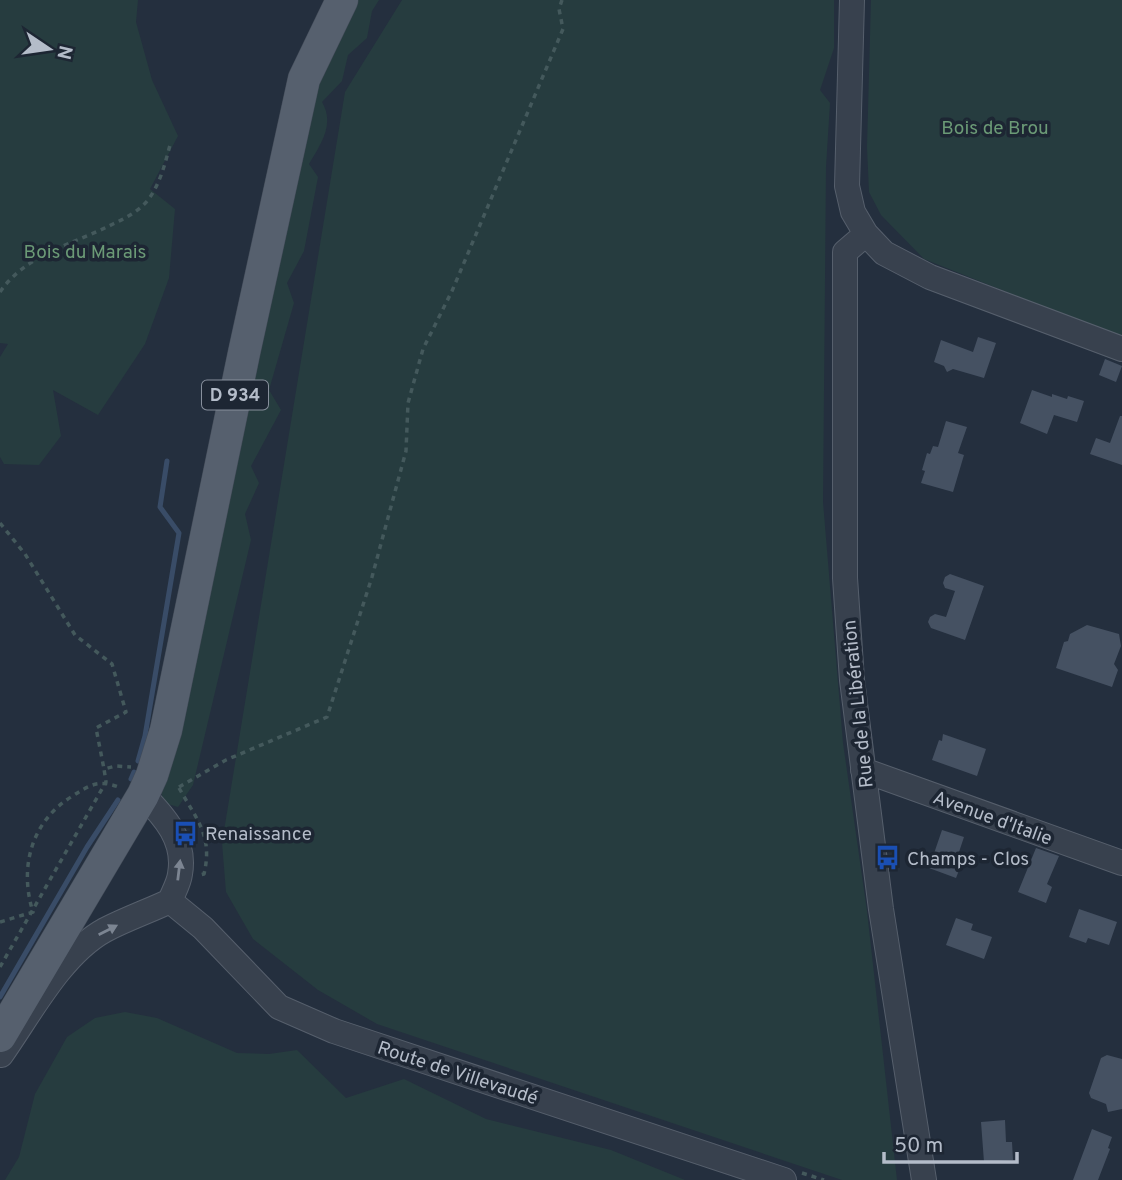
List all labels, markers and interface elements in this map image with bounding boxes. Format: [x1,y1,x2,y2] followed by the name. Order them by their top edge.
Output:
[14,14,84,84] north arrow
[50,43,77,62] text: N
[941,117,1049,141] park label: Bois de Brou
[24,241,146,265] park label: Bois du Marais
[202,380,268,410] road number: D 934
[838,619,880,789] street label: Rue de la Libération
[929,786,1055,852] street label: Avenue d'Italie
[171,819,199,847] bus stop icon: Renaissance
[205,823,312,847] place label: Renaissance
[873,844,901,872] bus stop icon: Champs - Clos
[907,848,1029,872] place label: Champs - Clos
[173,859,184,881] one-way arrow
[98,924,118,935] one-way arrow
[374,1037,541,1111] street label: Route de Villevaudé
[884,1120,1017,1164] scale bar
[894,1133,943,1160] text: 50 m

